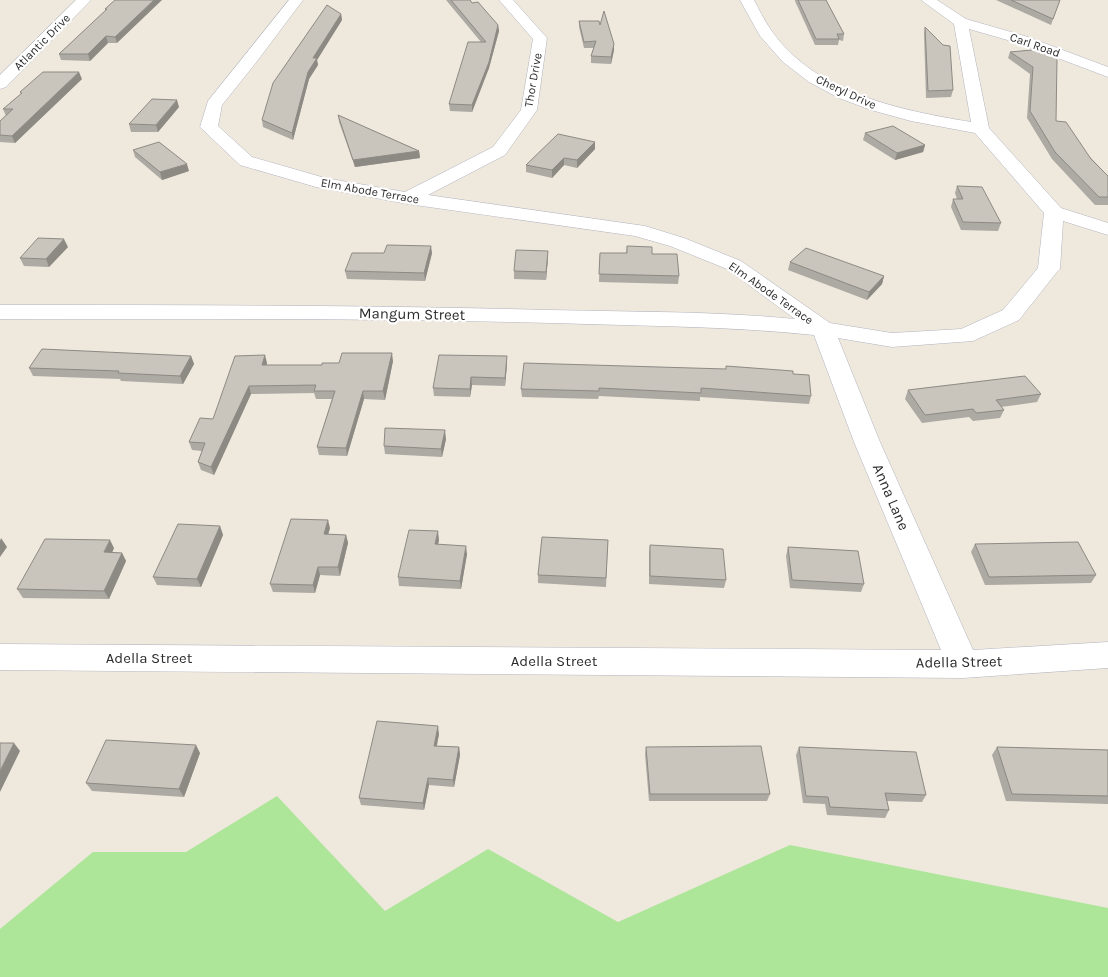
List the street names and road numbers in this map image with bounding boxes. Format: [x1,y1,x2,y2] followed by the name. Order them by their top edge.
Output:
[11,11,73,73] street label: Atlantic Drive
[1008,30,1062,60] street label: Carl Road
[521,52,545,108] street label: Thor Drive
[814,72,878,112] street label: Cheryl Drive
[320,175,420,207] street label: Elm Abode Terrace
[726,259,816,327] street label: Elm Abode Terrace
[359,304,466,324] street label: Mangum Street
[869,461,913,533] street label: Anna Lane
[106,649,193,667] street label: Adella Street
[511,652,598,670] street label: Adella Street
[916,652,1003,672] street label: Adella Street

